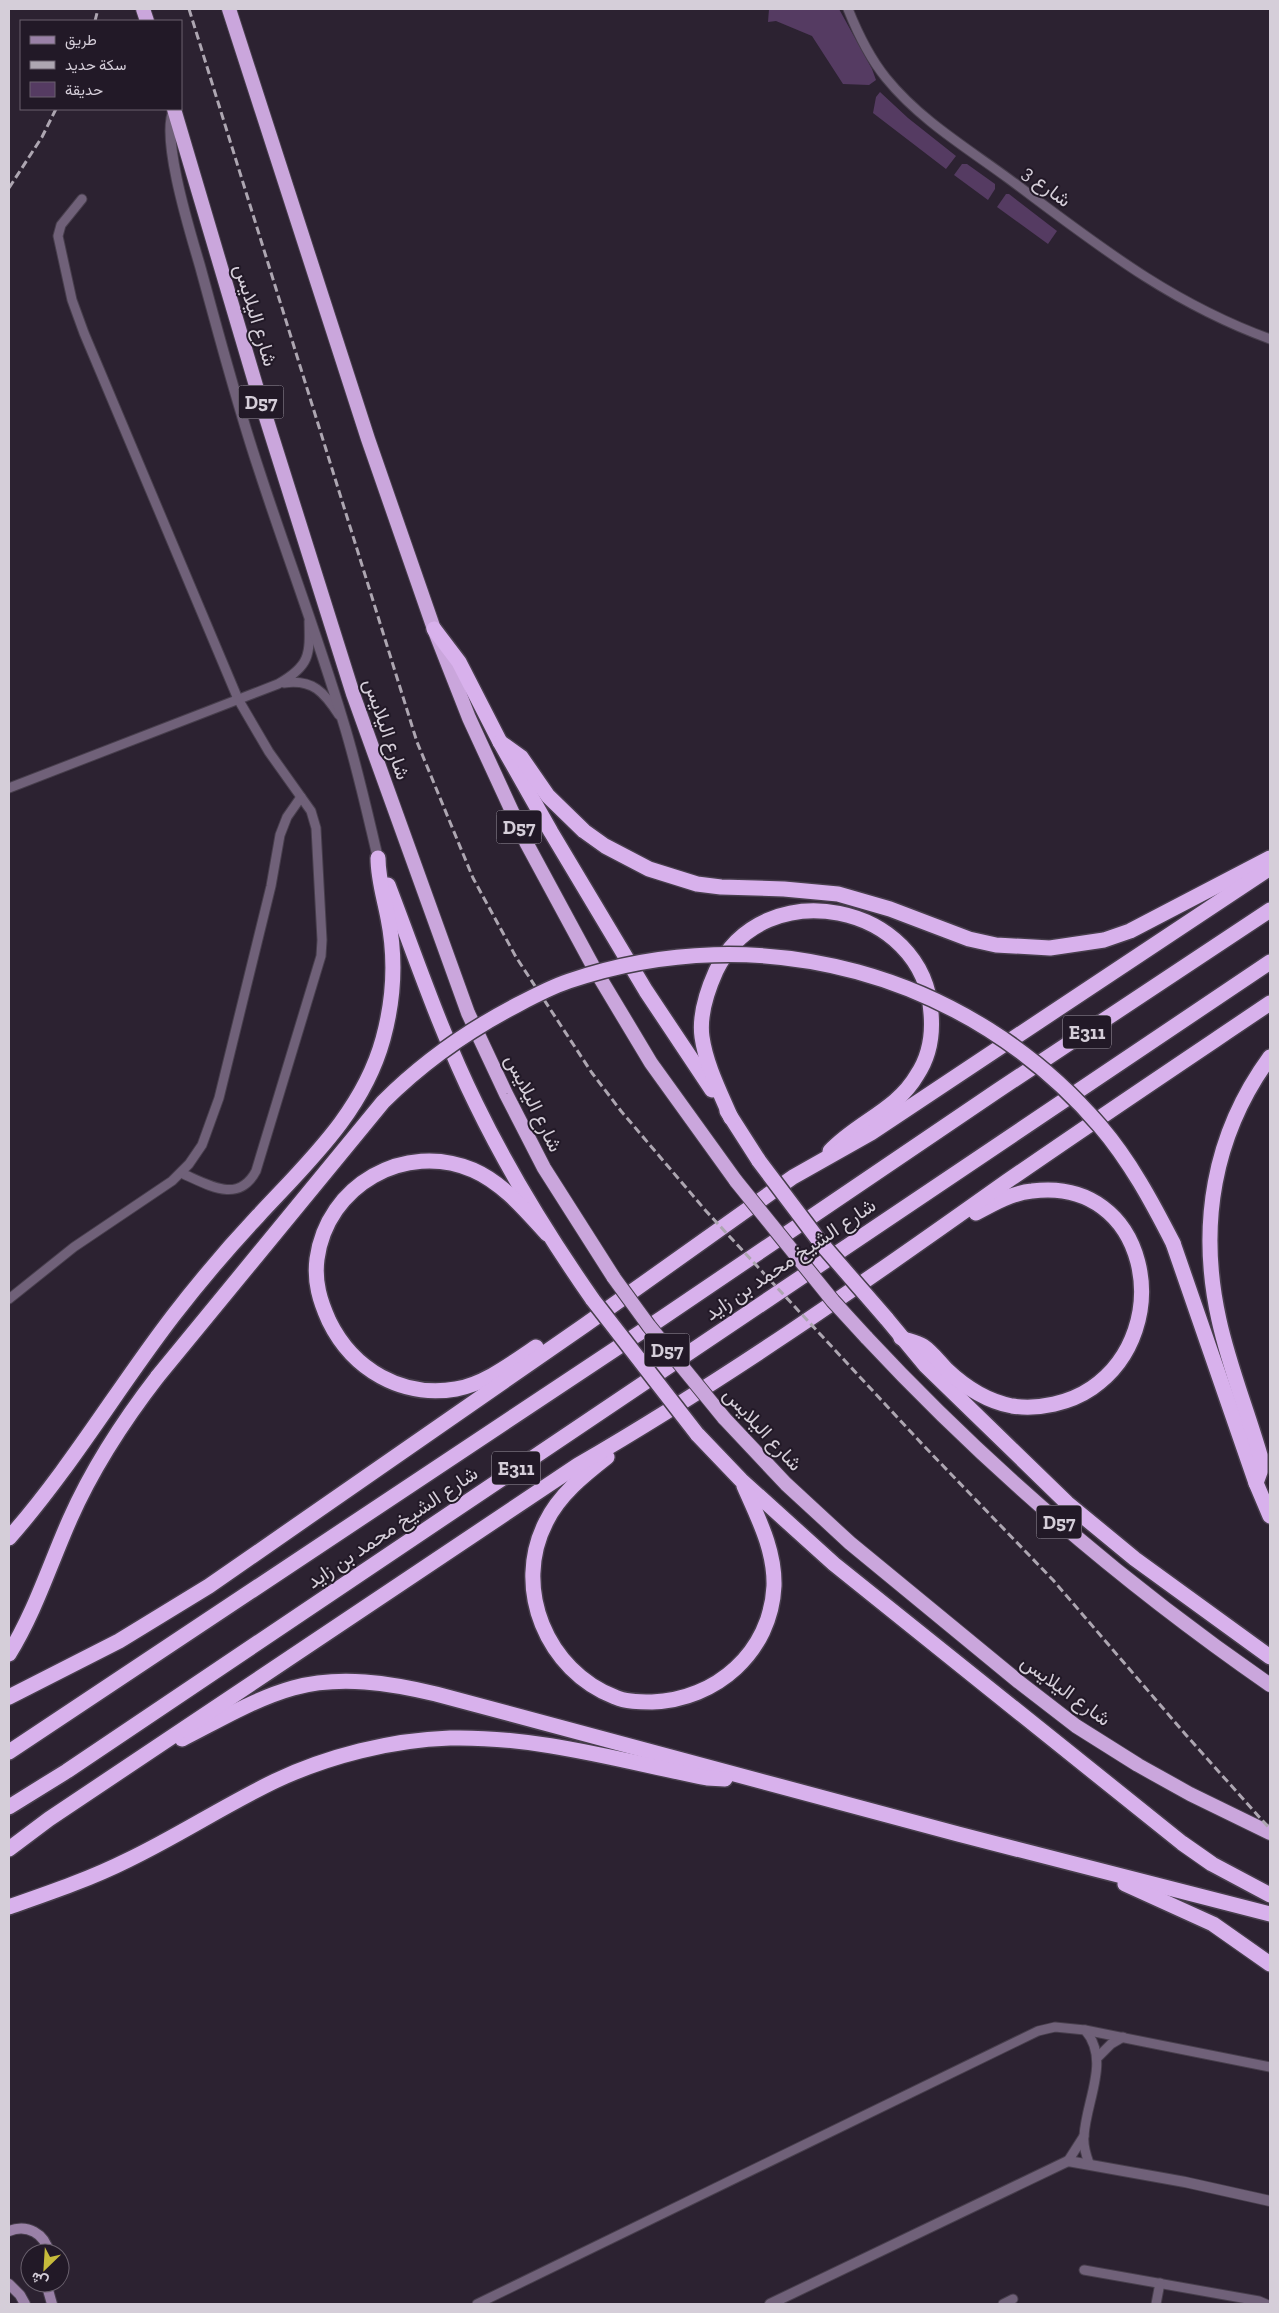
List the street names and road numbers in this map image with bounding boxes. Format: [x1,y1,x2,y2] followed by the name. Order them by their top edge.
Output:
[1017,160,1076,214] street label: شارع 3
[227,261,283,370] street label: شارع اليلايس
[238,386,284,418] road number: D57
[357,675,416,783] street label: شارع اليلايس
[496,810,542,844] road number: D57
[1063,1016,1111,1048] road number: E311
[498,1050,568,1157] street label: شارع اليلايس
[700,1193,881,1327] street label: شارع الشيخ محمد بن زايد
[644,1334,690,1366] road number: D57
[717,1382,808,1477] street label: شارع اليلايس
[492,1452,540,1485] road number: E311
[302,1461,483,1595] street label: شارع الشيخ محمد بن زايد
[1036,1505,1082,1538] road number: D57
[1015,1649,1116,1732] street label: شارع اليلايس

